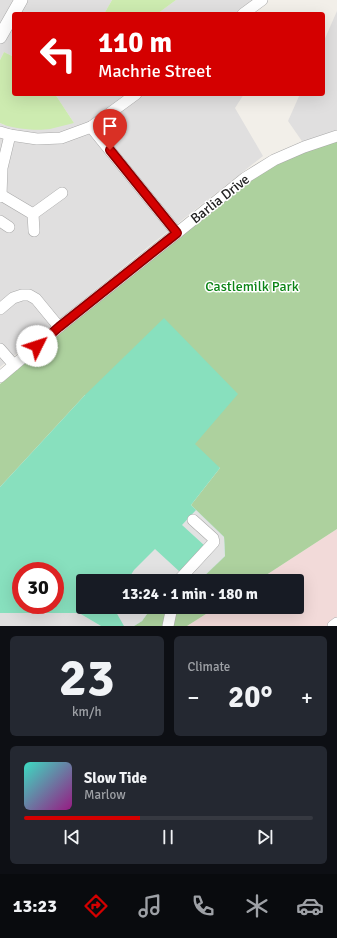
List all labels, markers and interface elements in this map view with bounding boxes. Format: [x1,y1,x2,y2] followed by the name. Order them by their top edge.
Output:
[98,26,172,60] text: 110 m
[32,28,84,80] icon: left
[98,60,212,82] text: Machrie Street
[93,109,127,150] pin
[99,115,121,137] icon: arrive
[187,171,253,227] street label: Barlia Drive
[205,278,299,295] park label: Castlemilk Park
[16,325,58,367] position arrow
[12,562,64,614] speed limit sign: 30
[122,585,258,603] text: 13:24 · 1 min · 180 m
[59,646,115,710] text: 23
[188,659,230,675] text: Climate
[228,679,272,716] text: 20°
[188,684,199,711] text: −
[301,684,313,711] text: +
[72,704,101,720] text: km/h
[84,769,147,787] text: Slow Tide
[84,787,126,803] text: Marlow
[61,826,83,848] icon: previous
[157,826,179,848] icon: pause
[254,826,276,848] icon: next
[82,892,110,920] icon: directions
[136,892,164,920] icon: music
[189,892,217,920] icon: phone
[243,892,271,920] icon: climate
[296,892,324,920] icon: car
[13,895,57,917] text: 13:23

